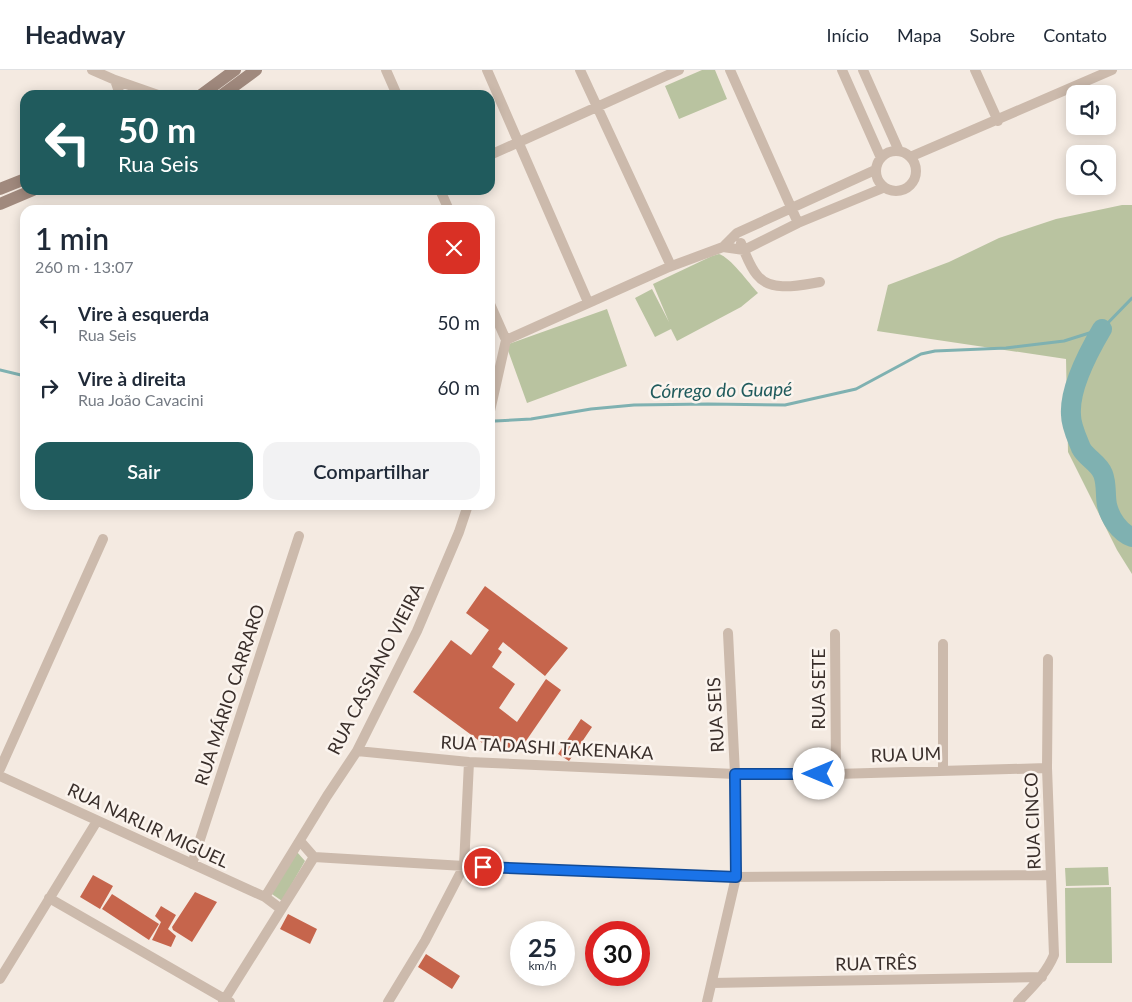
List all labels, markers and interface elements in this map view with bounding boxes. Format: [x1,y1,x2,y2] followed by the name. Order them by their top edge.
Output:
[25,20,125,49] text: Headway
[827,24,869,46] text: Início
[897,24,941,46] text: Mapa
[969,24,1015,46] text: Sobre
[1043,24,1107,46] text: Contato
[1066,85,1116,195] map controls
[1066,85,1116,135] button: sound
[118,108,196,150] text: 50 m
[35,110,100,175] icon: left
[1066,145,1116,195] button: search
[118,150,198,177] text: Rua Seis
[35,220,109,256] text: 1 min
[428,222,480,274] button: close
[35,257,134,276] text: 260 m · 13:07
[78,302,209,325] text: Vire à esquerda
[35,309,63,337] icon: left
[437,311,480,334] text: 50 m
[78,325,137,344] text: Rua Seis
[78,367,186,390] text: Vire à direita
[35,374,63,402] icon: right
[437,376,480,399] text: 60 m
[650,377,792,402] water label: Córrego do Guapé
[78,390,204,409] text: Rua João Cavacini
[35,442,253,500] button: Sair
[263,442,480,500] button: Compartilhar
[322,578,428,758] street label: RUA CASSIANO VIEIRA
[189,601,269,788] street label: RUA MÁRIO CARRARO
[807,648,829,730] street label: RUA SETE
[702,677,728,753] street label: RUA SEIS
[440,730,655,764] street label: RUA TADASHI TAKENAKA
[870,742,941,766] street label: RUA UM
[792,747,844,799] position arrow
[1019,772,1045,870] street label: RUA CINCO
[64,778,233,872] street label: RUA NARLIR MIGUEL
[462,846,504,888] pin
[469,853,497,881] icon: arrive
[585,921,650,986] speed limit sign: 30
[528,932,557,962] text: 25
[835,951,917,975] street label: RUA TRÊS
[528,958,557,973] text: km/h

